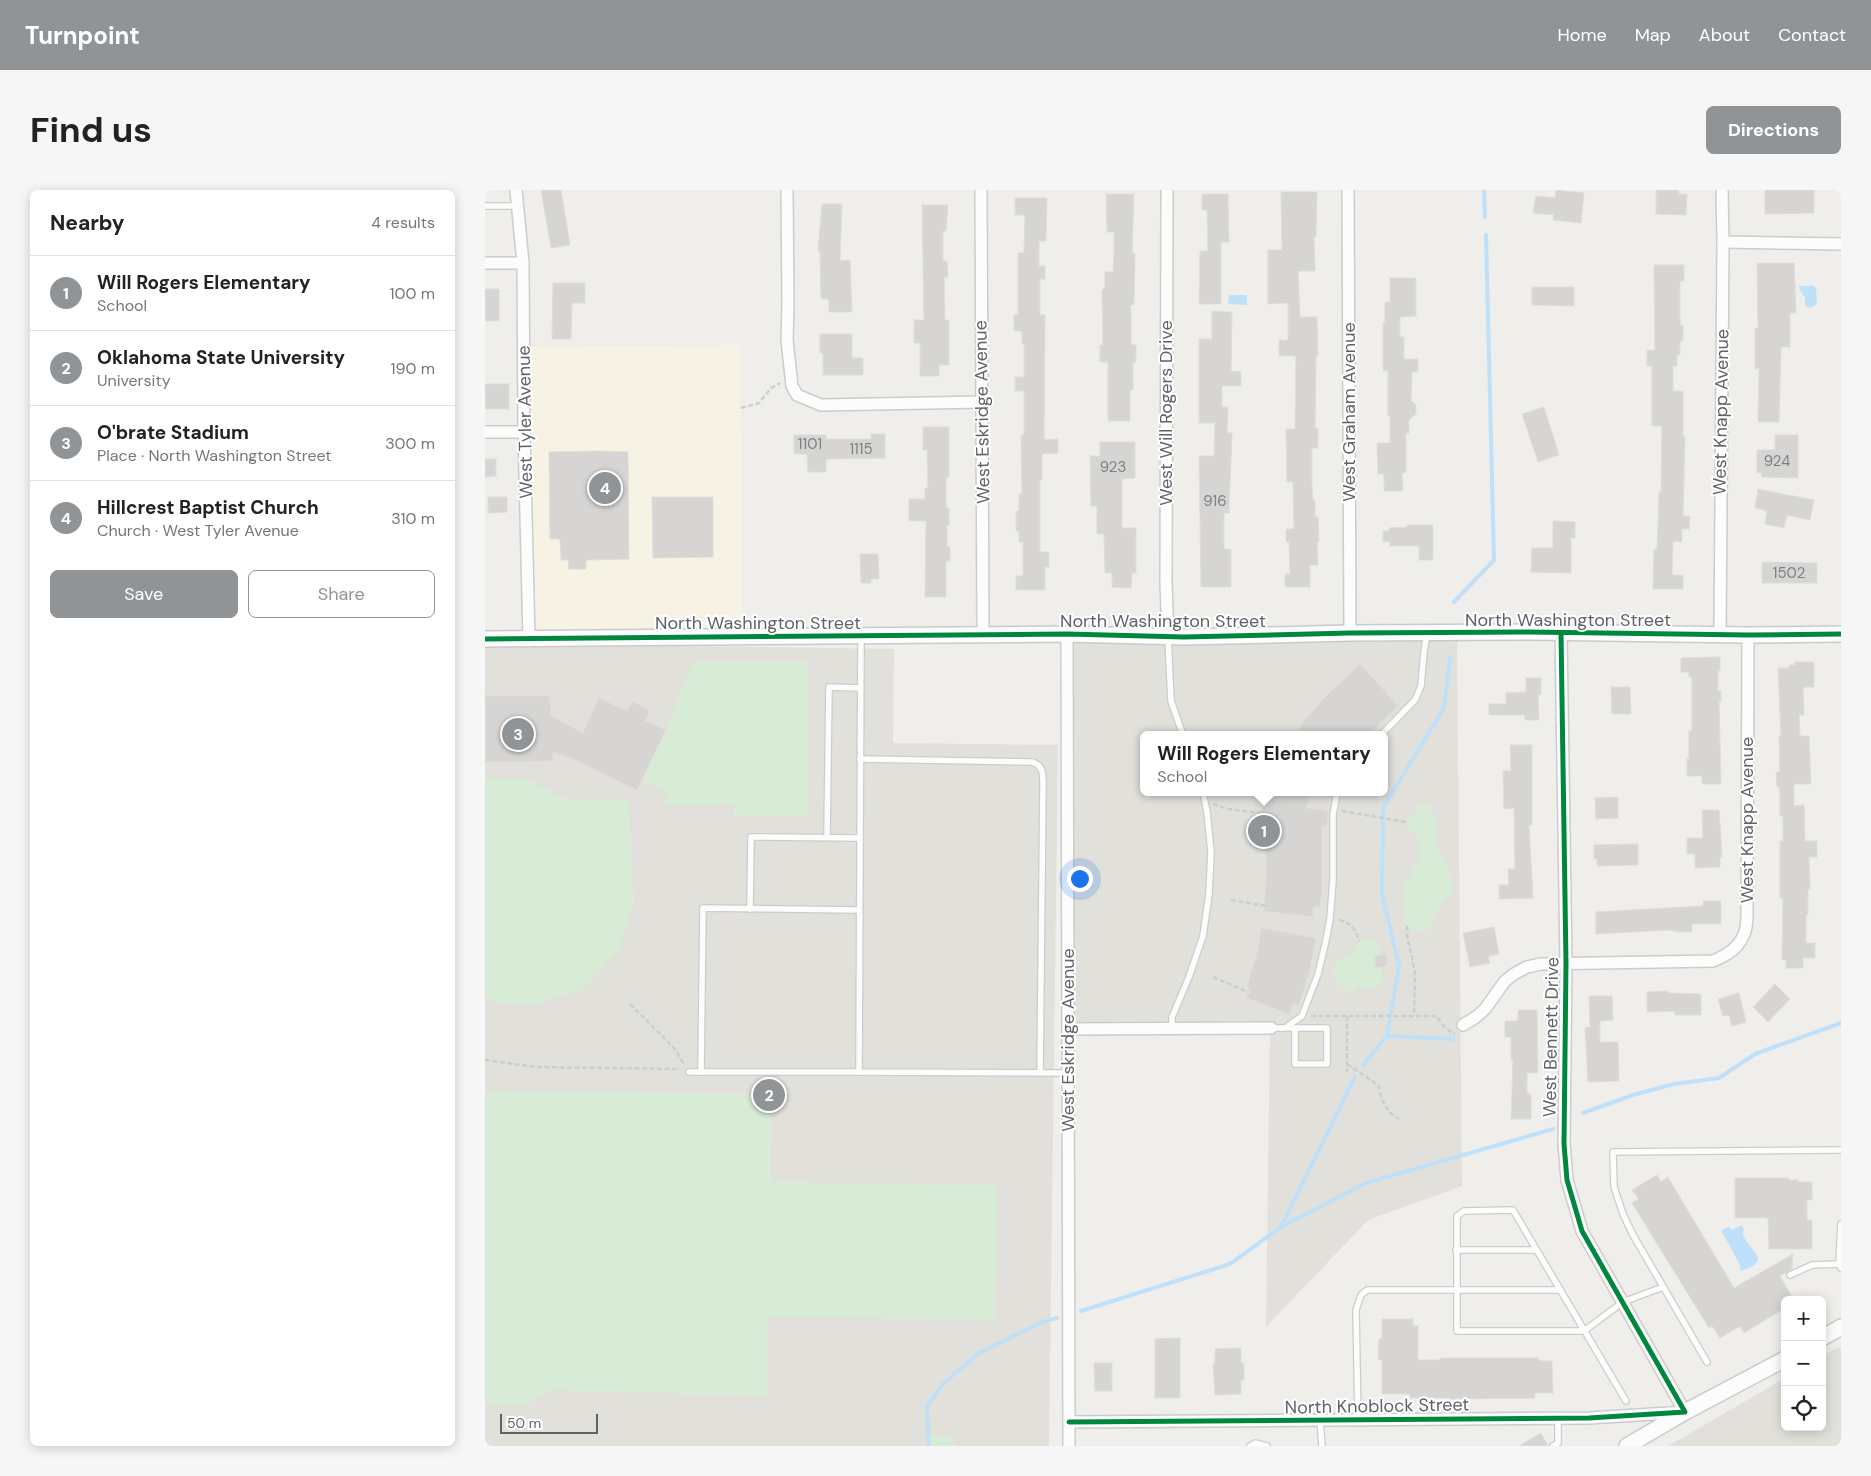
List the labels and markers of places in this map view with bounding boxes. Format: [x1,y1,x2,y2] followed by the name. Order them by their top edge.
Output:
[589,469,621,507] pin: 4
[502,715,534,753] pin: 3
[1248,812,1280,850] pin: 1
[753,1076,785,1114] pin: 2

